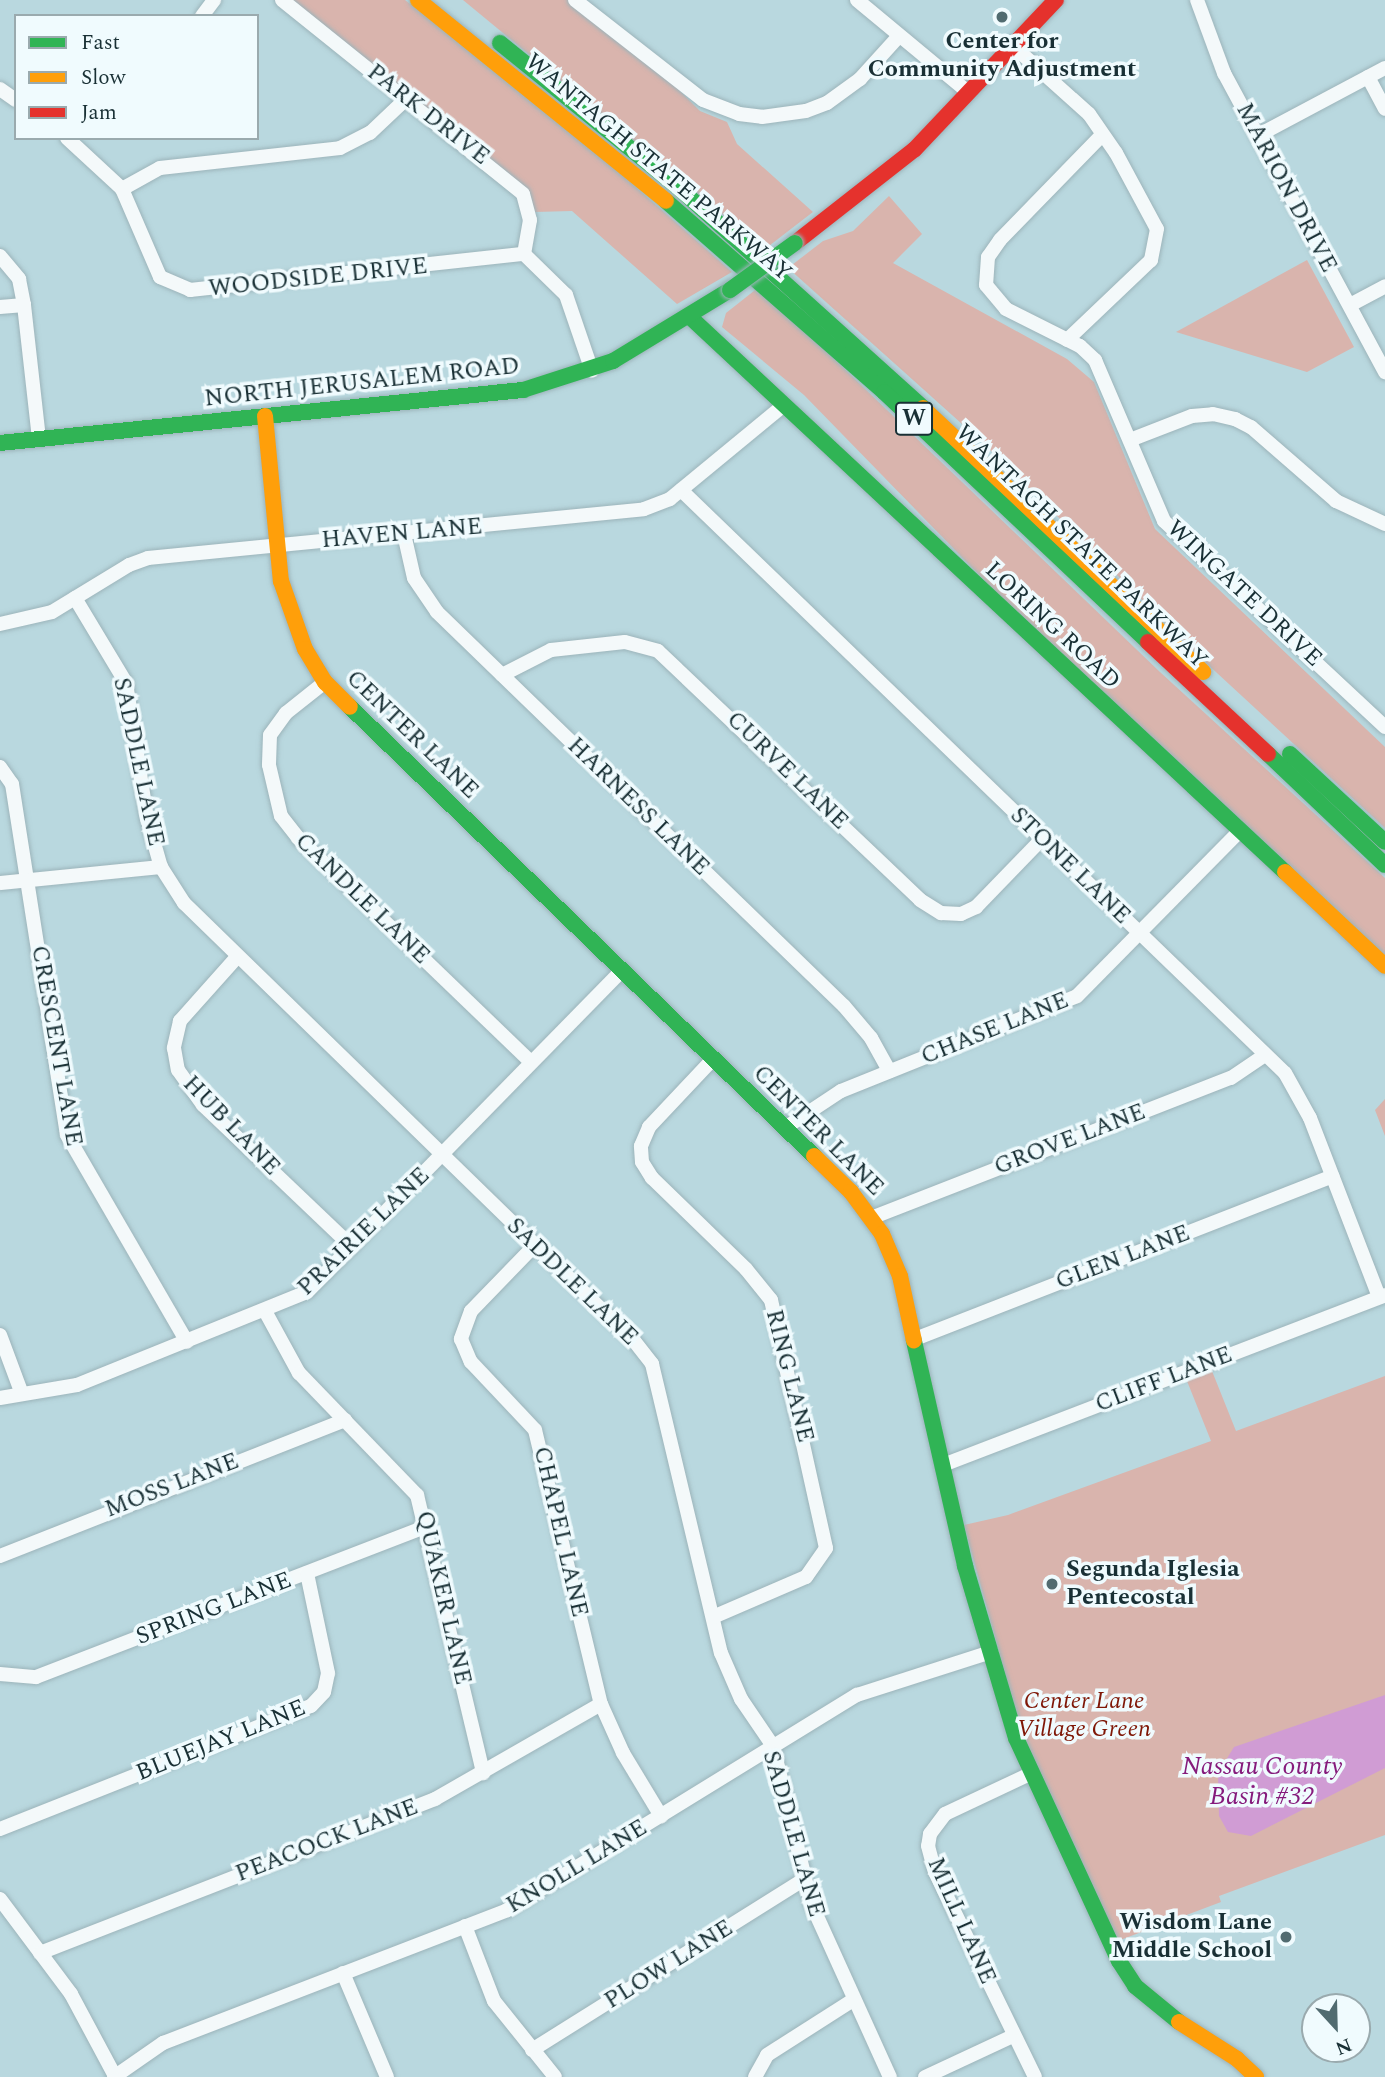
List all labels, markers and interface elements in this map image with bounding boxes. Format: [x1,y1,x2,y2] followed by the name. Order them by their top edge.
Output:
[994,9,1010,25] marker: Center for Community Adjustment
[14,14,259,140] legend
[81,27,120,59] text: Fast
[868,28,1136,84] place label: Center for Community Adjustment
[519,48,797,288] street label: WANTAGH STATE PARKWAY
[361,58,495,172] street label: PARK DRIVE
[81,62,125,94] text: Slow
[81,97,117,129] text: Jam
[1229,98,1343,278] street label: MARION DRIVE
[207,252,429,304] street label: WOODSIDE DRIVE
[203,352,521,414] street label: NORTH JERUSALEM ROAD
[895,400,933,438] road number: W
[949,419,1213,675] street label: WANTAGH STATE PARKWAY
[320,513,484,555] street label: HAVEN LANE
[1160,514,1328,674] street label: WINGATE DRIVE
[978,556,1126,696] street label: LORING ROAD
[340,664,484,806] street label: CENTER LANE
[106,675,170,849] street label: SADDLE LANE
[720,706,854,836] street label: CURVE LANE
[561,732,715,882] street label: HARNESS LANE
[1004,801,1136,931] street label: STONE LANE
[289,827,435,971] street label: CANDLE LANE
[24,943,88,1149] street label: CRESCENT LANE
[917,986,1073,1072] street label: CHASE LANE
[747,1060,889,1202] street label: CENTER LANE
[176,1070,286,1182] street label: HUB LANE
[990,1098,1150,1182] street label: GROVE LANE
[292,1162,436,1302] street label: PRAIRIE LANE
[500,1212,644,1352] street label: SADDLE LANE
[1052,1219,1194,1297] street label: GLEN LANE
[759,1306,819,1446] street label: RING LANE
[1091,1341,1237,1419] street label: CLIFF LANE
[526,1444,594,1620] street label: CHAPEL LANE
[101,1447,243,1525] street label: MOSS LANE
[409,1508,477,1688] street label: QUAKER LANE
[1066,1556,1240,1612] place label: Segunda Iglesia Pentecostal
[132,1566,296,1652] street label: SPRING LANE
[1044,1576,1060,1592] marker: Segunda Iglesia Pentecostal
[1017,1688,1151,1744] park label: Center Lane Village Green
[132,1694,310,1788] street label: BLUEJAY LANE
[756,1748,830,1920] street label: SADDLE LANE
[1182,1751,1342,1812] water label: Nassau County Basin #32
[232,1793,422,1889] street label: PEACOCK LANE
[501,1814,653,1920] street label: KNOLL LANE
[920,1853,1002,1989] street label: MILL LANE
[1112,1909,1272,1965] place label: Wisdom Lane Middle School
[599,1914,739,2016] street label: PLOW LANE
[1278,1929,1294,1945] marker: Wisdom Lane Middle School
[1301,1993,1371,2063] north arrow
[1331,2030,1356,2062] text: N

